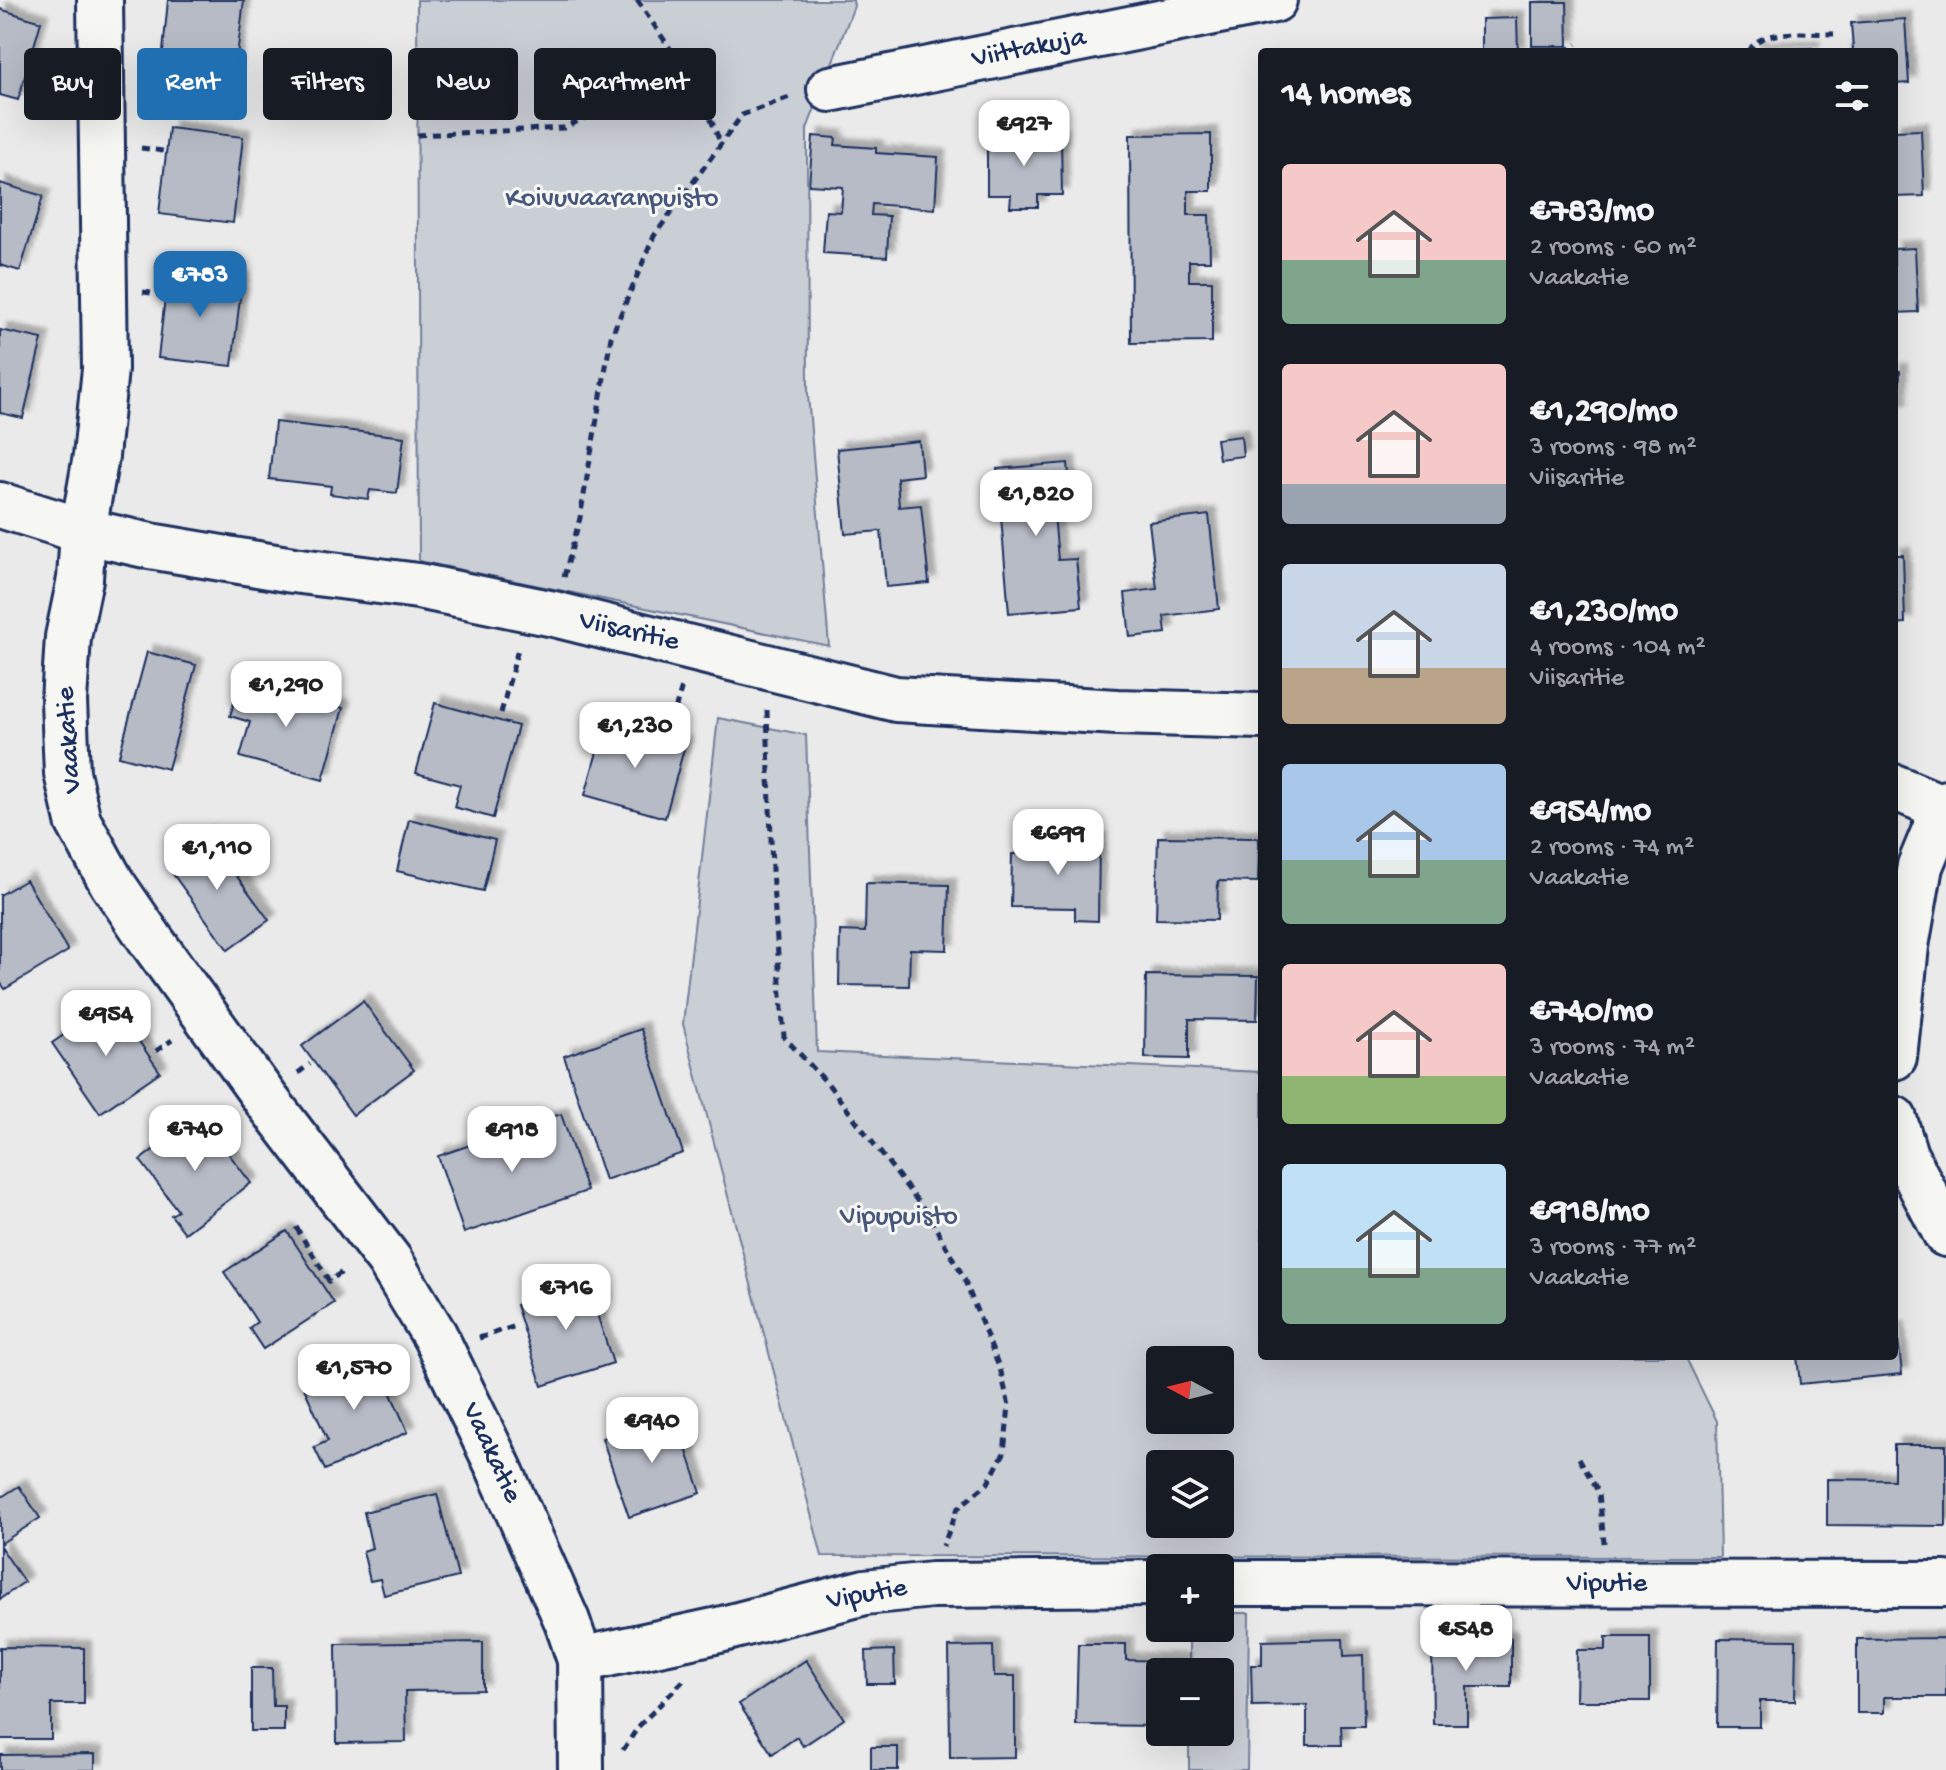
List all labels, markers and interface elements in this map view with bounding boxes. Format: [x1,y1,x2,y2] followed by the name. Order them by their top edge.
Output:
[968,22,1090,76] street label: Viittakuja
[24,48,121,120] chip: Buy
[137,48,247,120] chip: Rent
[263,48,392,120] chip: Filters
[408,48,518,120] chip: New
[534,48,716,120] chip: Apartment
[1830,74,1874,118] icon: filters
[1282,76,1410,116] text: 14 homes
[977,100,1071,168] pin: €927
[997,110,1051,141] text: €927
[506,183,718,216] park label: Koivuvaaranpuisto
[1530,193,1654,233] text: €783/mo
[1346,196,1442,292] icon: home
[1530,233,1696,264] text: 2 rooms · 60 m²
[153,251,247,319] pin: €783
[172,261,228,292] text: €783
[1530,264,1629,295] text: Vaakatie
[1530,393,1678,433] text: €1,290/mo
[1346,396,1442,492] icon: home
[1530,433,1697,464] text: 3 rooms · 98 m²
[1530,464,1624,495] text: Viisaritie
[971,470,1101,538] pin: €1,820
[998,480,1074,511] text: €1,820
[1530,593,1678,633] text: €1,230/mo
[1346,596,1442,692] icon: home
[575,604,683,660] street label: Viisaritie
[1530,633,1706,664] text: 4 rooms · 104 m²
[221,661,351,729] pin: €1,290
[1530,664,1624,695] text: Viisaritie
[249,671,323,702] text: €1,290
[50,685,90,795] street label: Vaakatie
[570,702,700,770] pin: €1,230
[597,712,673,743] text: €1,230
[1530,793,1651,833] text: €954/mo
[1346,796,1442,892] icon: home
[1011,809,1105,877] pin: €699
[1031,819,1085,850] text: €699
[152,824,282,892] pin: €1,110
[1530,833,1694,864] text: 2 rooms · 74 m²
[182,834,252,865] text: €1,110
[1530,864,1629,895] text: Vaakatie
[59,990,153,1058] pin: €954
[1530,993,1653,1033] text: €740/mo
[1346,996,1442,1092] icon: home
[79,1000,133,1031] text: €954
[1530,1033,1695,1064] text: 3 rooms · 74 m²
[1530,1064,1629,1095] text: Vaakatie
[148,1105,242,1173] pin: €740
[465,1106,559,1174] pin: €918
[167,1115,223,1146] text: €740
[485,1116,539,1147] text: €918
[1530,1193,1650,1233] text: €918/mo
[1346,1196,1442,1292] icon: home
[839,1201,958,1234] park label: Vipupuisto
[1530,1233,1696,1264] text: 3 rooms · 77 m²
[519,1264,613,1332] pin: €716
[1530,1264,1629,1295] text: Vaakatie
[540,1274,592,1305] text: €716
[289,1344,419,1412] pin: €1,570
[1146,1346,1234,1434] north arrow
[1146,1346,1234,1746] map controls
[316,1354,392,1385] text: €1,570
[453,1397,529,1509] street label: Vaakatie
[605,1397,699,1465] pin: €940
[624,1407,680,1438] text: €940
[1146,1450,1234,1538] button: layers
[1146,1554,1234,1642] button: +
[1566,1568,1648,1601] street label: Viputie
[824,1572,910,1618] street label: Viputie
[1419,1605,1513,1673] pin: €548
[1438,1615,1494,1646] text: €548
[1146,1658,1234,1746] button: −

